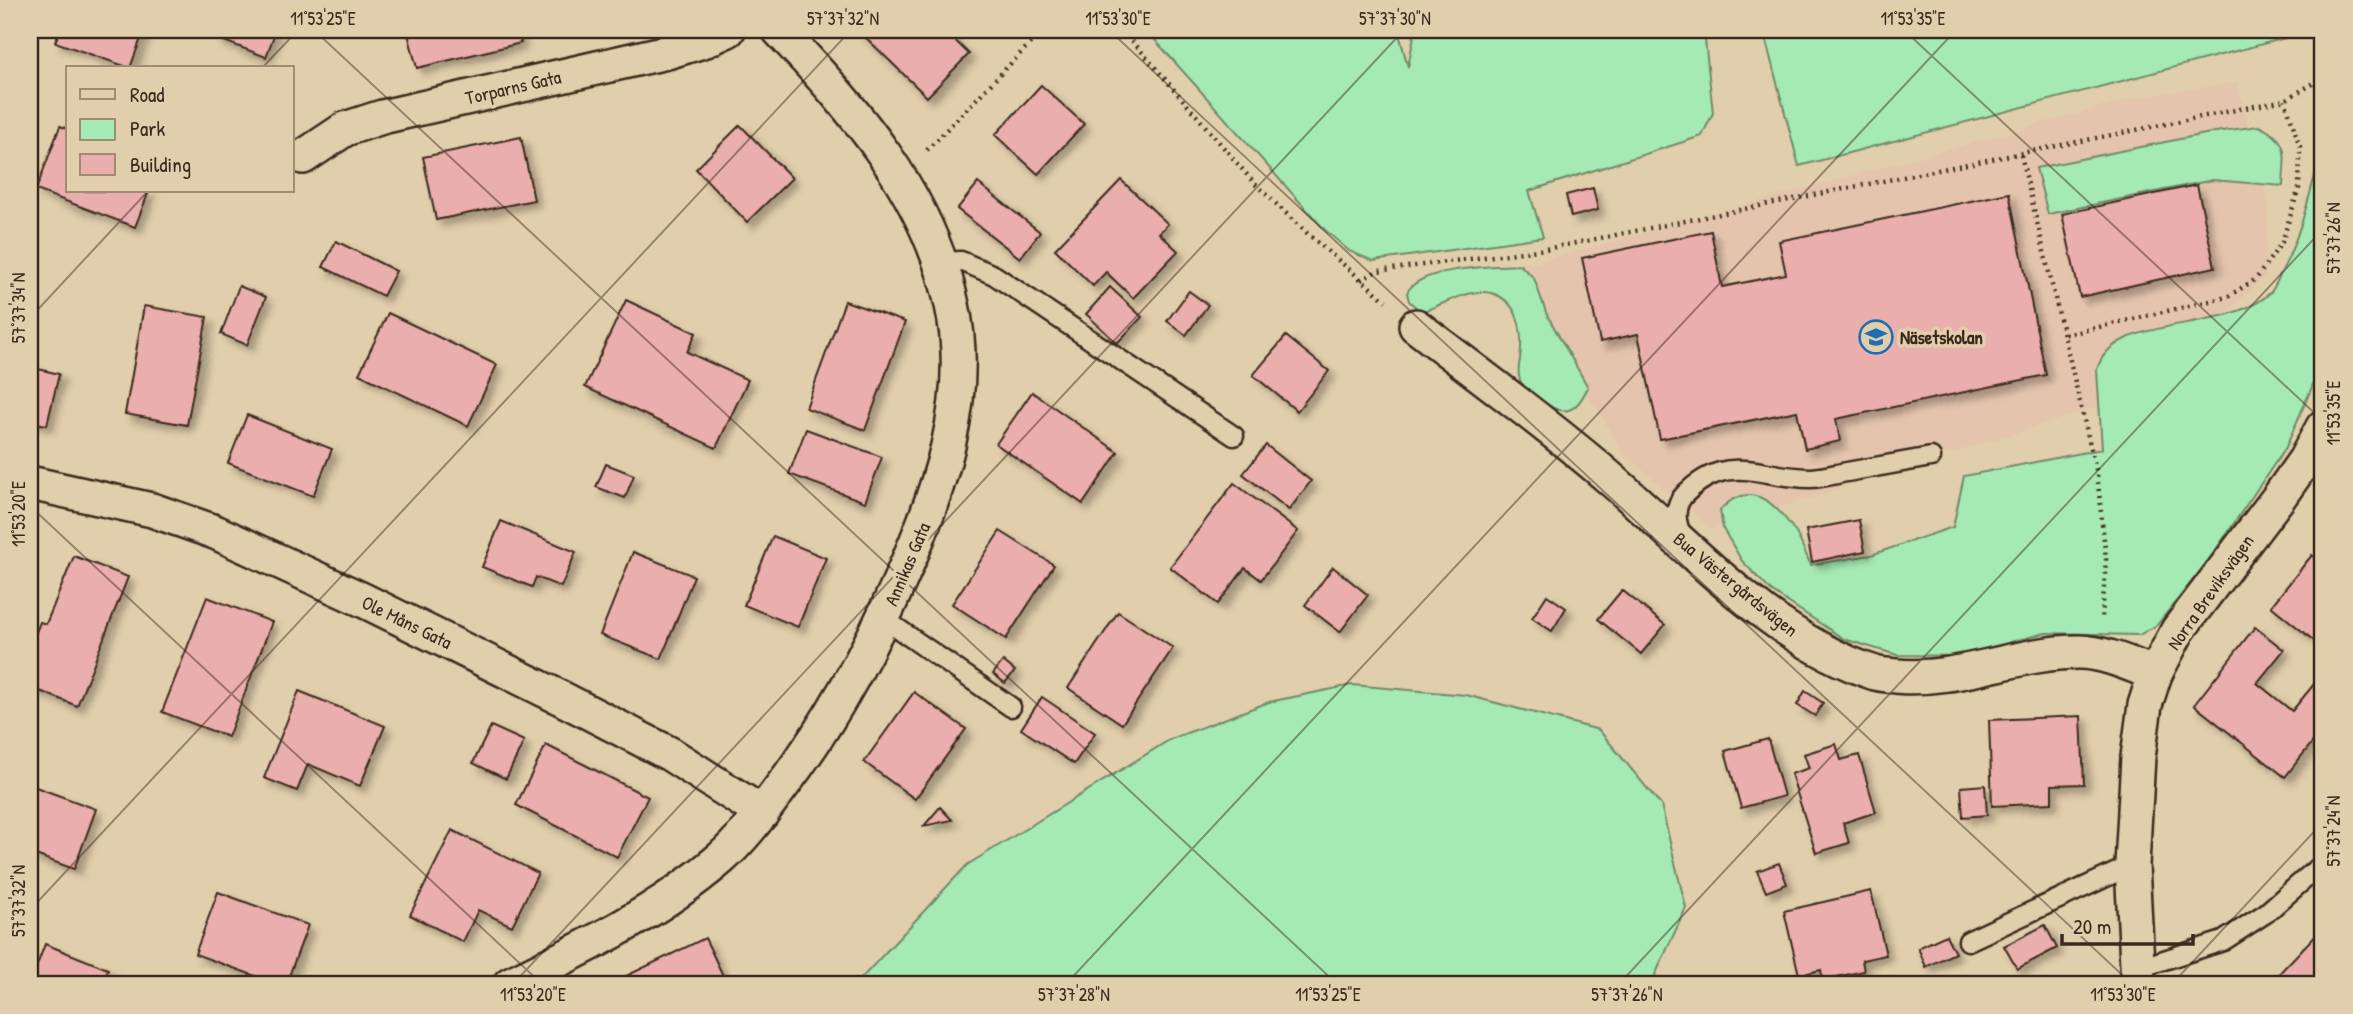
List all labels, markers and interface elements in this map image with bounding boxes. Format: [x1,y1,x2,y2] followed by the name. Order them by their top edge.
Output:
[290,6,356,31] text: 11°53'25"E
[807,6,879,31] text: 57°37'32"N
[1085,6,1151,31] text: 11°53'30"E
[1359,6,1431,31] text: 57°37'30"N
[1881,6,1946,31] text: 11°53'35"E
[463,63,564,111] street label: Torparns Gata
[66,66,294,192] legend
[130,80,164,109] text: Road
[130,114,165,143] text: Park
[130,150,191,179] text: Building
[2321,202,2346,274] text: 57°37'26"N
[6,273,31,343] text: 57°37'34"N
[1857,318,1895,356] school or university icon: Näsetskolan
[1900,324,1983,350] place label: Näsetskolan
[2321,380,2346,445] text: 11°53'35"E
[6,481,31,547] text: 11°53'20"E
[878,518,936,610] street label: Annikas Gata
[1668,526,1804,642] street label: Bua Västergårdsvägen
[2161,529,2259,655] street label: Norra Breviksvägen
[358,589,457,655] street label: Ole Måns Gata
[2321,796,2346,866] text: 57°37'24"N
[6,865,31,937] text: 57°37'32"N
[2062,902,2194,946] scale bar
[2073,912,2111,941] text: 20 m
[500,982,566,1007] text: 11°53'20"E
[1038,982,1110,1007] text: 57°37'28"N
[1295,982,1361,1007] text: 11°53'25"E
[1591,982,1663,1007] text: 57°37'26"N
[2090,982,2156,1007] text: 11°53'30"E

